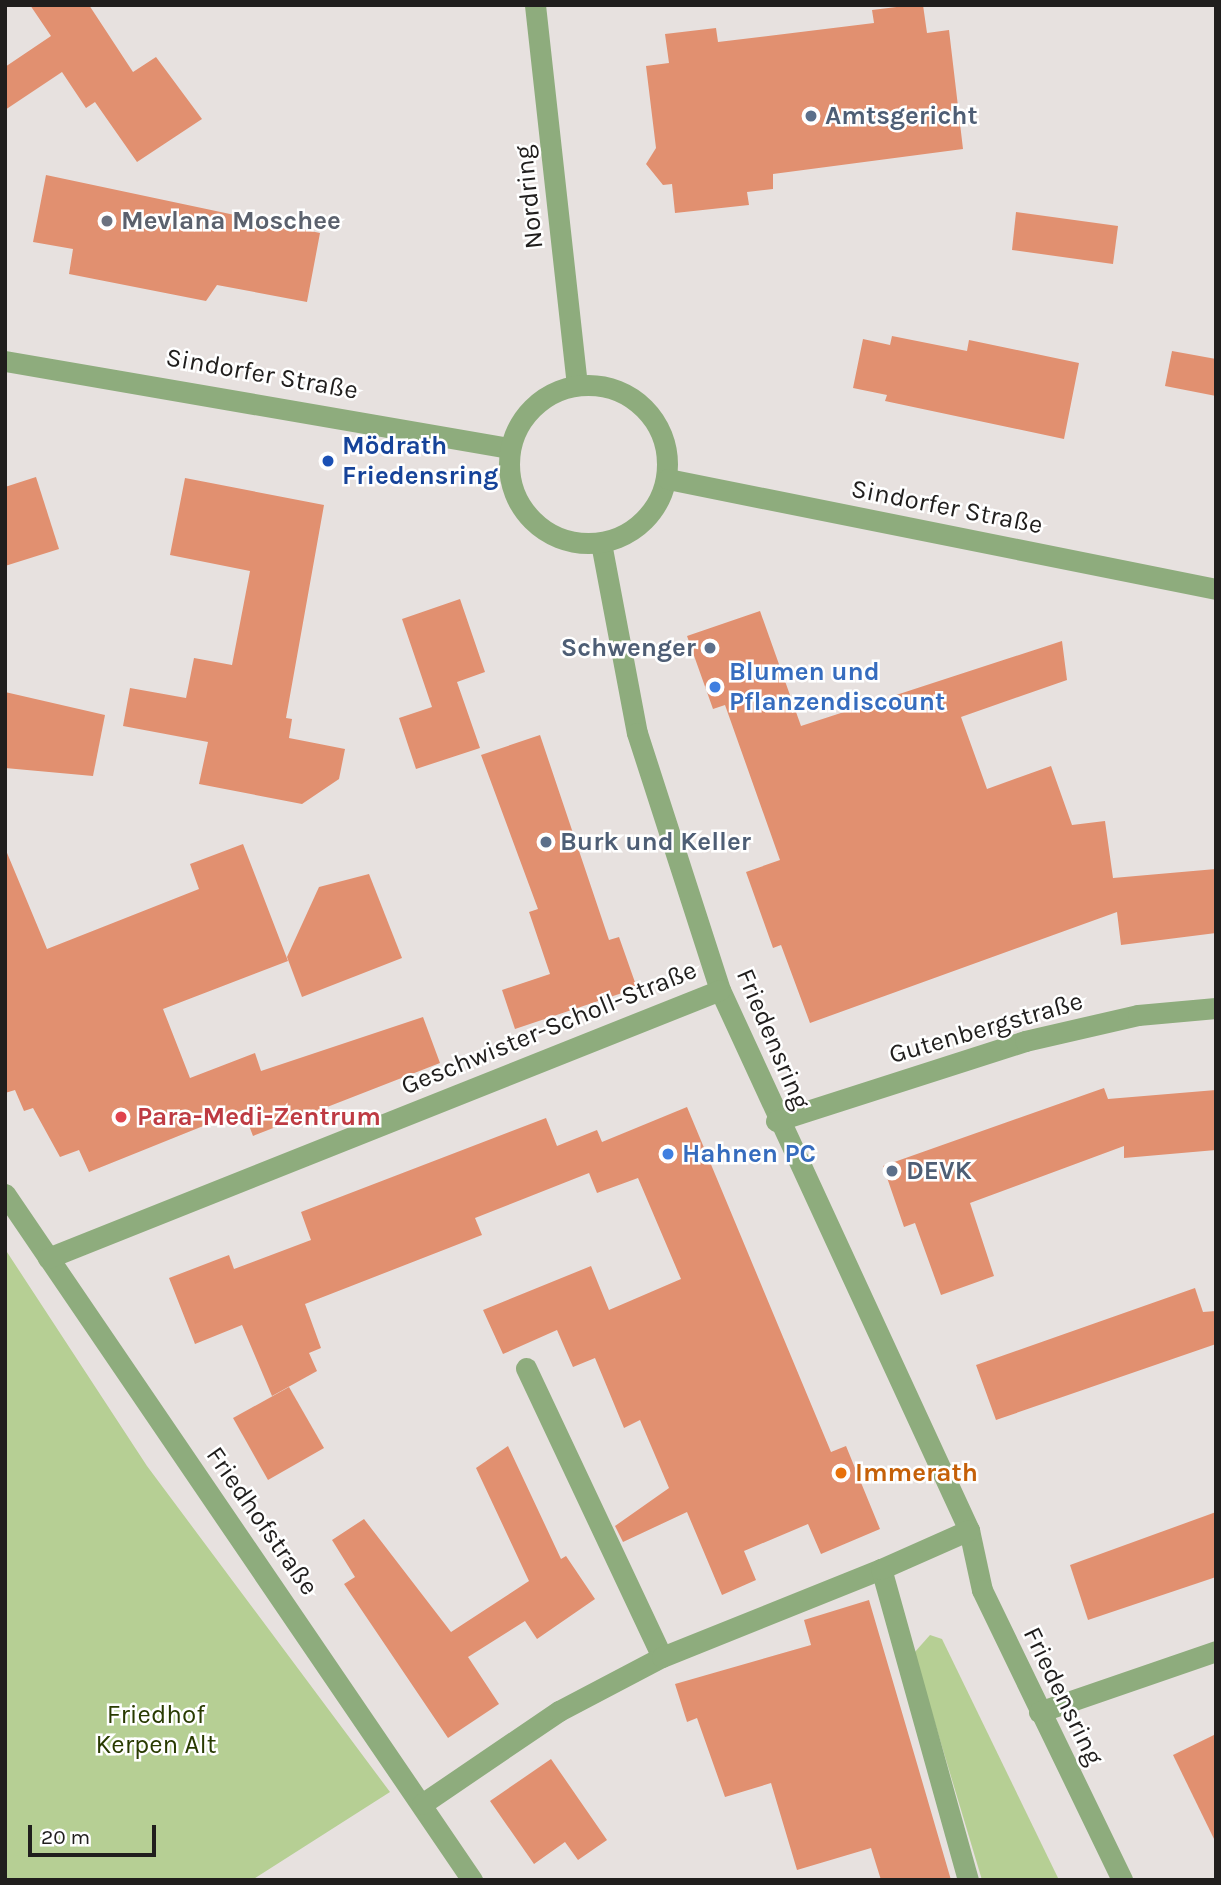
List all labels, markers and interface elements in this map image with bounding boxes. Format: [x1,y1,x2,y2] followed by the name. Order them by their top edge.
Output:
[825,100,978,132] place label: Amtsgericht
[803,108,819,124] marker: Amtsgericht
[508,143,550,251] street label: Nordring
[121,205,341,237] place label: Mevlana Moschee
[99,213,115,229] marker: Mevlana Moschee
[164,342,360,406] street label: Sindorfer Straße
[342,430,498,492] place label: Mödrath Friedensring
[320,453,336,469] marker: Mödrath Friedensring
[849,473,1045,541] street label: Sindorfer Straße
[561,632,696,664] place label: Schwenger
[702,640,718,656] marker: Schwenger
[729,656,945,718] place label: Blumen und Pflanzendiscount
[707,679,723,695] marker: Blumen und Pflanzendiscount
[560,826,751,858] place label: Burk und Keller
[538,834,554,850] marker: Burk und Keller
[397,954,701,1102] street label: Geschwister-Scholl-Straße
[729,964,817,1114] street label: Friedensring
[885,985,1087,1071] street label: Gutenbergstraße
[137,1101,381,1133] place label: Para-Medi-Zentrum
[111,1107,131,1127] marker: Para-Medi-Zentrum
[682,1138,816,1170] place label: Hahnen PC
[660,1146,676,1162] marker: Hahnen PC
[906,1155,972,1187] place label: DEVK
[884,1163,900,1179] marker: DEVK
[199,1441,325,1601] street label: Friedhofstraße
[855,1457,978,1489] place label: Immerath
[833,1465,849,1481] marker: Immerath
[1016,1622,1110,1770] street label: Friedensring
[96,1699,216,1760] park label: Friedhof Kerpen Alt
[32,1812,159,1856] scale bar
[41,1825,90,1849] text: 20 m

